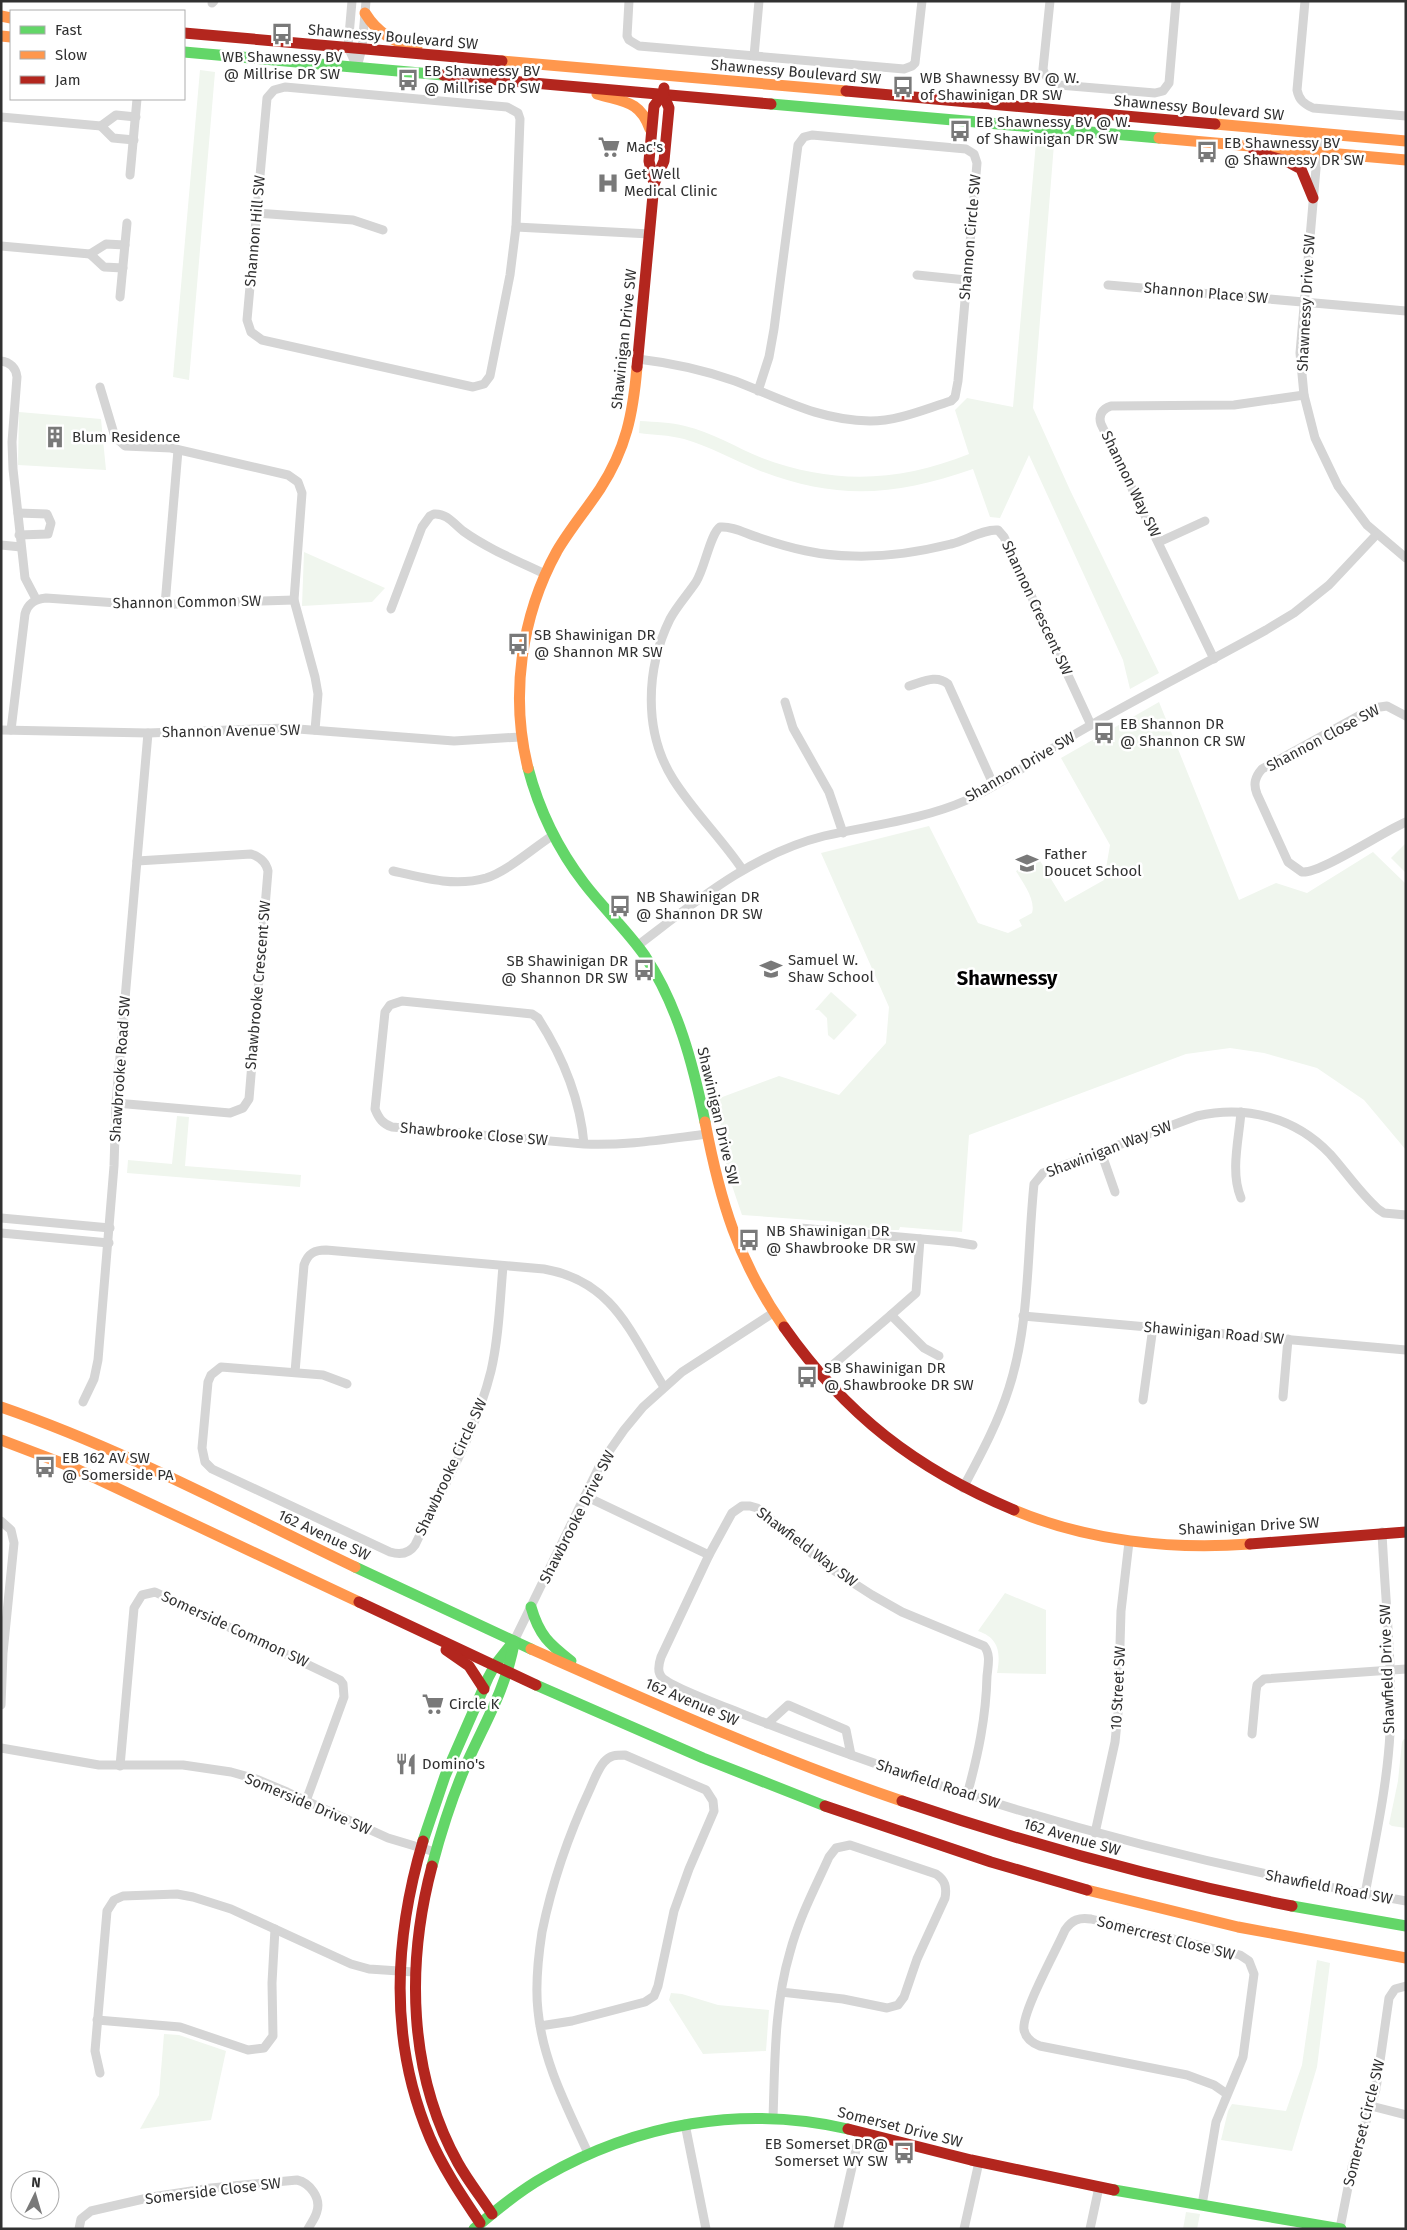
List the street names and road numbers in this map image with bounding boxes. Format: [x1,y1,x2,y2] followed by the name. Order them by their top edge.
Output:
[307,21,479,53] street label: Shawnessy Boulevard SW
[710,56,882,88] street label: Shawnessy Boulevard SW
[1113,92,1285,124] street label: Shawnessy Boulevard SW
[956,173,985,301] street label: Shannon Circle SW
[241,174,269,287] street label: Shannon Hill SW
[1293,233,1319,372] street label: Shawnessy Drive SW
[608,267,640,410] street label: Shawinigan Drive SW
[1143,279,1270,307] street label: Shannon Place SW
[1098,428,1165,541] street label: Shannon Way SW
[998,538,1076,679] street label: Shannon Crescent SW
[112,592,262,612] street label: Shannon Common SW
[1264,700,1383,775] street label: Shannon Close SW
[162,721,301,741] street label: Shannon Avenue SW
[962,728,1079,806] street label: Shannon Drive SW
[242,899,274,1070] street label: Shawbrooke Crescent SW
[106,995,134,1143] street label: Shawbrooke Road SW
[693,1045,743,1187] street label: Shawinigan Drive SW
[1044,1117,1175,1181] street label: Shawinigan Way SW
[399,1119,549,1149] street label: Shawbrooke Close SW
[1143,1318,1285,1348] street label: Shawinigan Road SW
[411,1395,491,1538] street label: Shawbrooke Circle SW
[536,1447,619,1587] street label: Shawbrooke Drive SW
[753,1503,861,1591] street label: Shawfield Way SW
[275,1506,374,1565] street label: 162 Avenue SW
[1178,1513,1321,1539] street label: Shawinigan Drive SW
[159,1587,312,1671] street label: Somerside Common SW
[1376,1603,1398,1734] street label: Shawfield Drive SW
[1107,1645,1129,1730] street label: 10 Street SW
[643,1674,742,1730] street label: 162 Avenue SW
[874,1756,1003,1813] street label: Shawfield Road SW
[242,1769,374,1839] street label: Somerside Drive SW
[1022,1815,1123,1860] street label: 162 Avenue SW
[1264,1866,1395,1908] street label: Shawfield Road SW
[1095,1912,1237,1964] street label: Somercrest Close SW
[1340,2057,1389,2188] street label: Somerset Circle SW
[836,2103,965,2151] street label: Somerset Drive SW
[144,2174,283,2208] street label: Somerside Close SW

